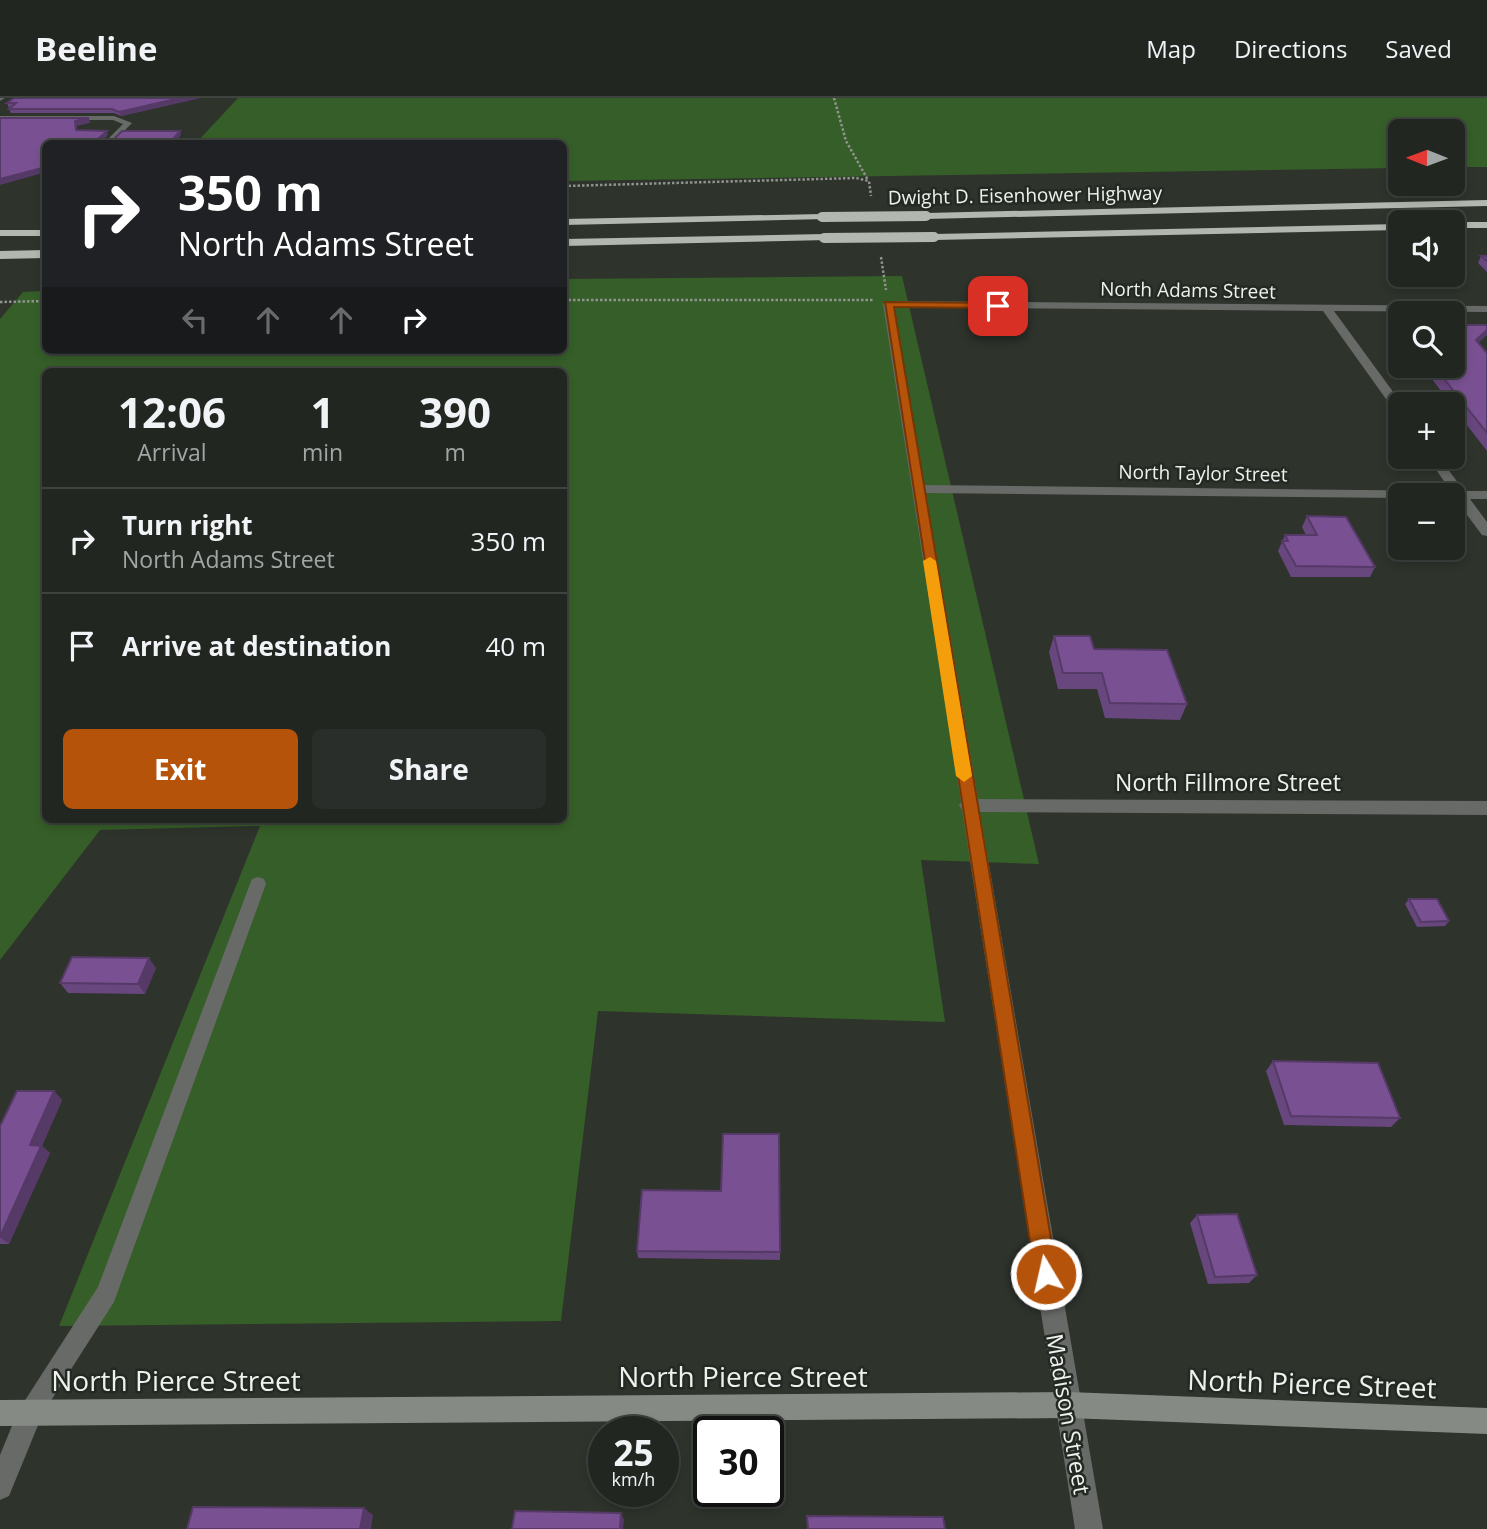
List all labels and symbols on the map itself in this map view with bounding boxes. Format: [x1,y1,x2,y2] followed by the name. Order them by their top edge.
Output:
[1388,119,1465,196] north arrow
[888,180,1163,210] street label: Dwight D. Eisenhower Highway
[1100,275,1276,305] street label: North Adams Street
[968,276,1028,336] pin
[1118,459,1288,487] street label: North Taylor Street
[1115,766,1341,798] street label: North Fillmore Street
[1009,1237,1083,1311] position arrow
[1039,1331,1099,1497] street label: Madison Street
[618,1357,868,1395] street label: North Pierce Street
[1187,1360,1437,1406] street label: North Pierce Street
[51,1361,301,1399] street label: North Pierce Street
[693,1416,784,1507] speed limit sign: 30

